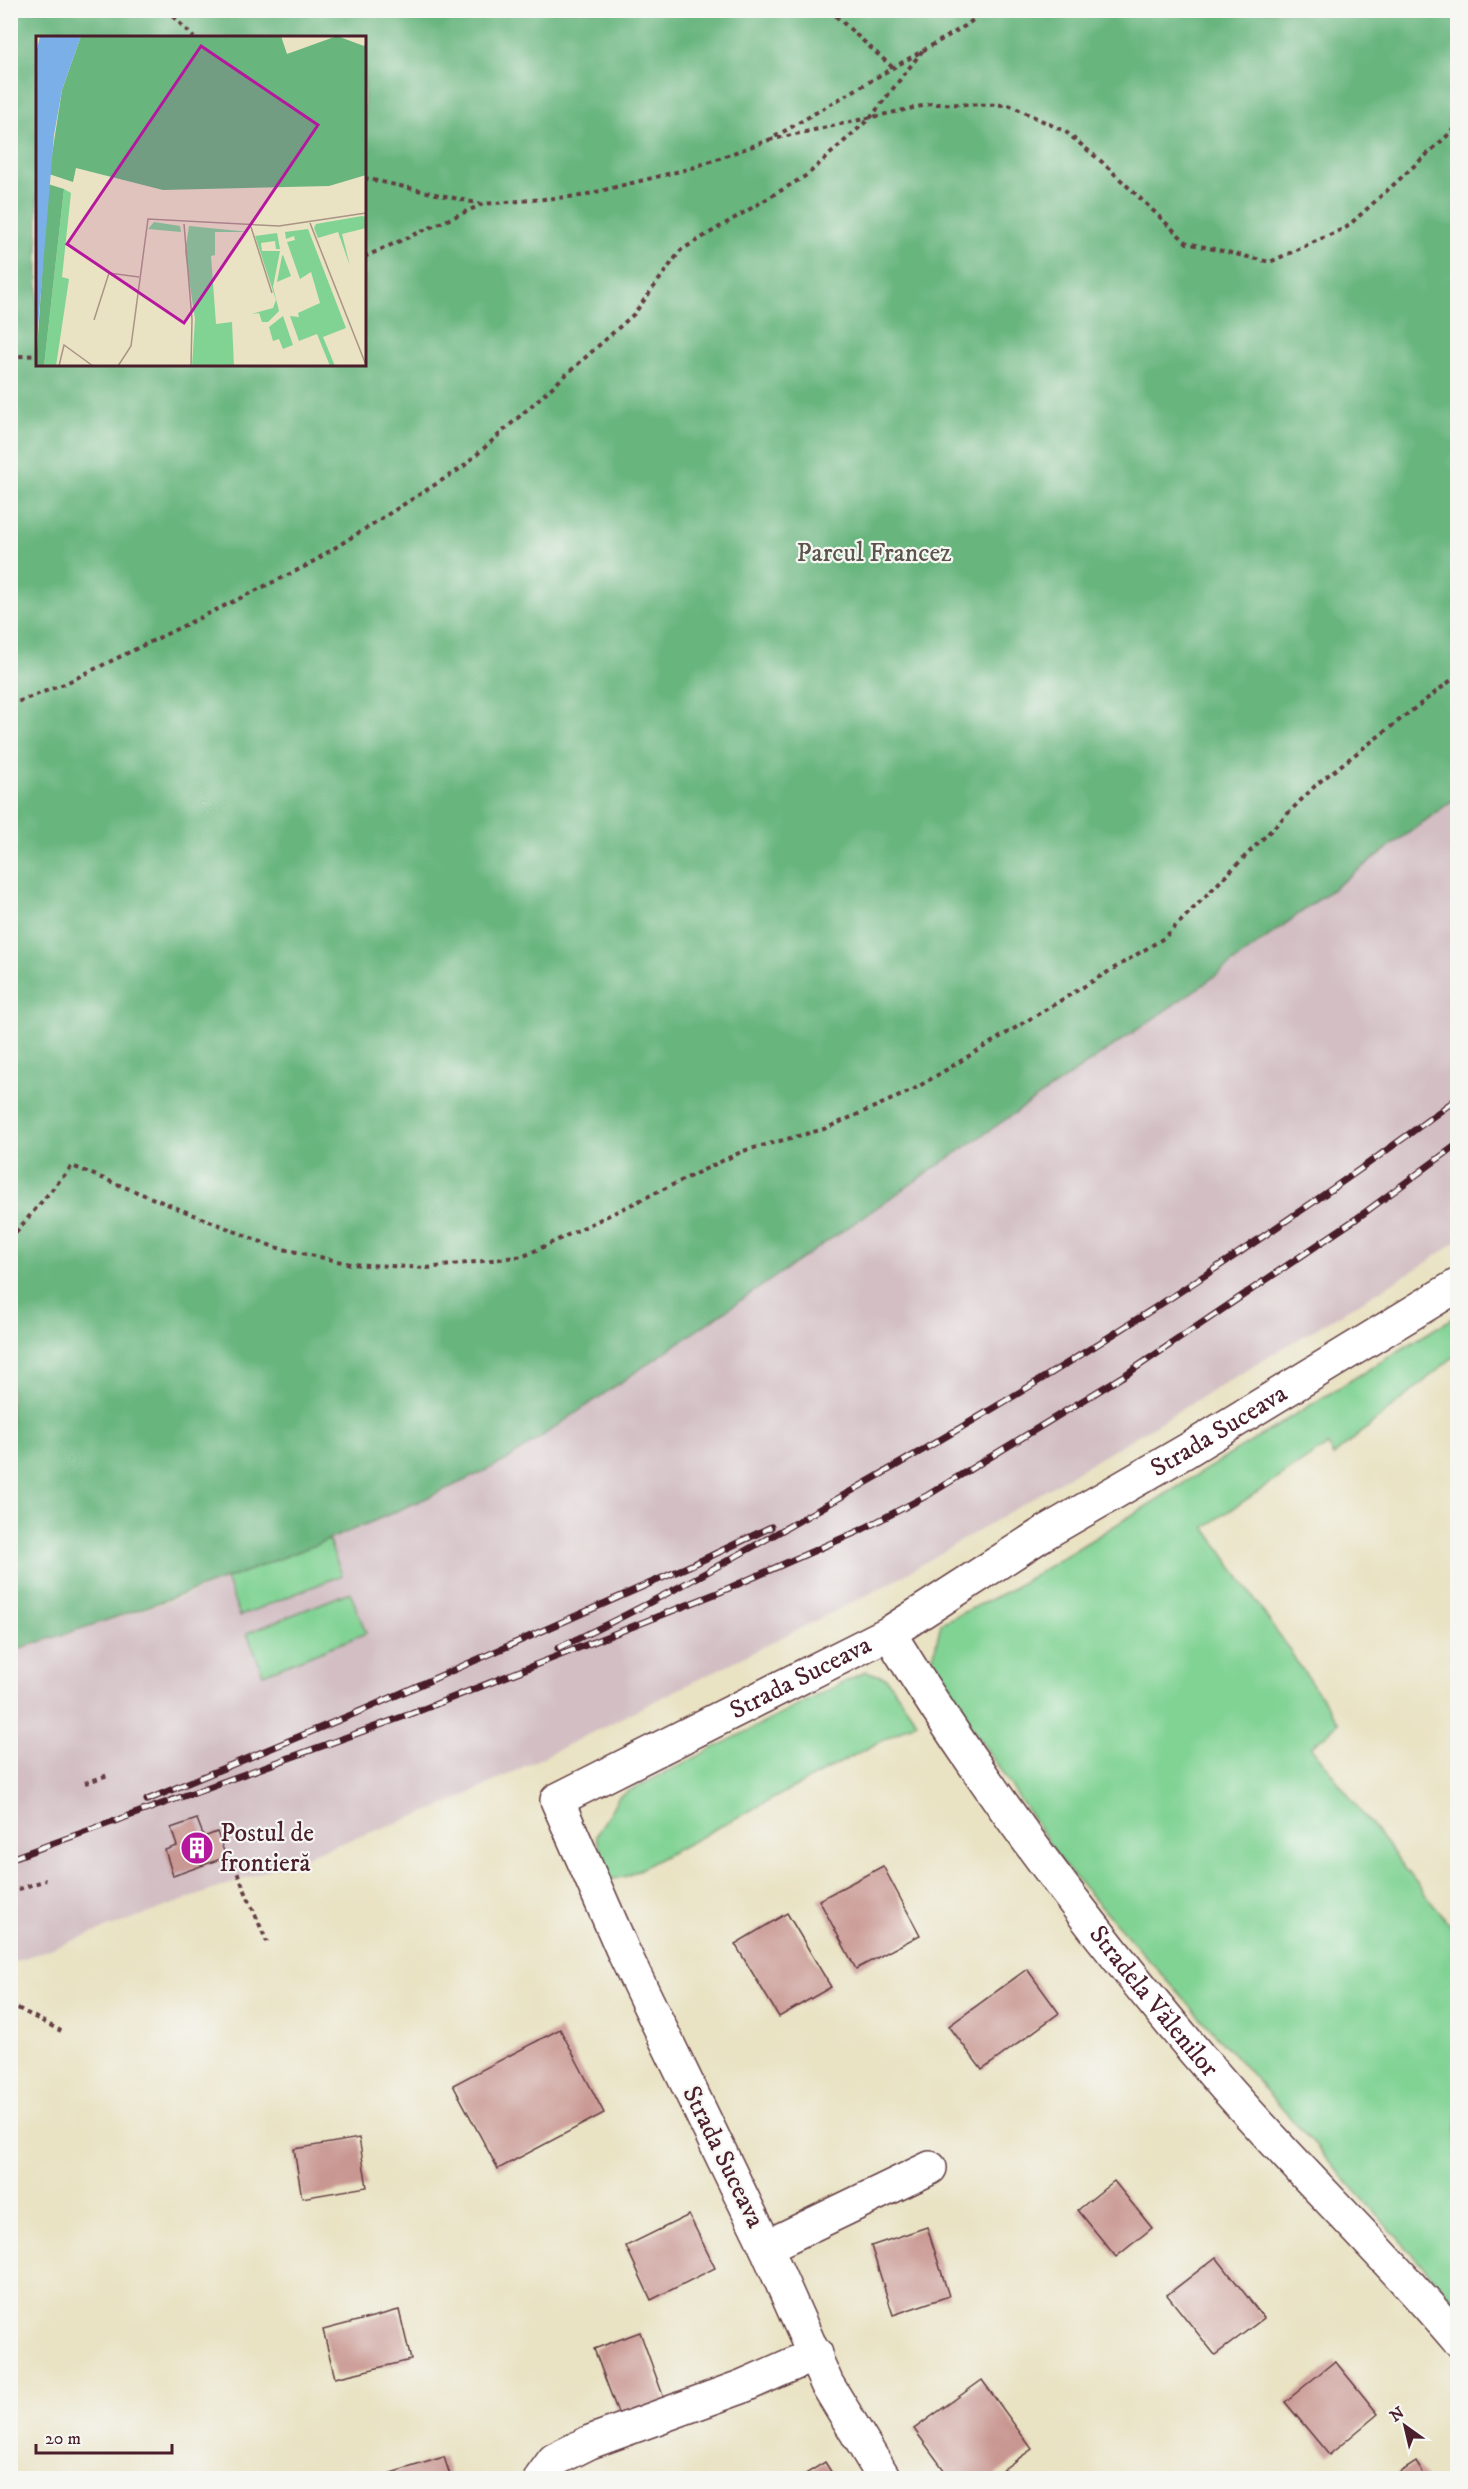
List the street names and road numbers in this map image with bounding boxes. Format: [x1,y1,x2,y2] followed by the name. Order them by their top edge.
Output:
[1144,1377,1293,1485] street label: Strada Suceava
[724,1628,877,1727] street label: Strada Suceava
[1082,1919,1226,2084] street label: Stradela Vălenilor
[674,2081,772,2233] street label: Strada Suceava

